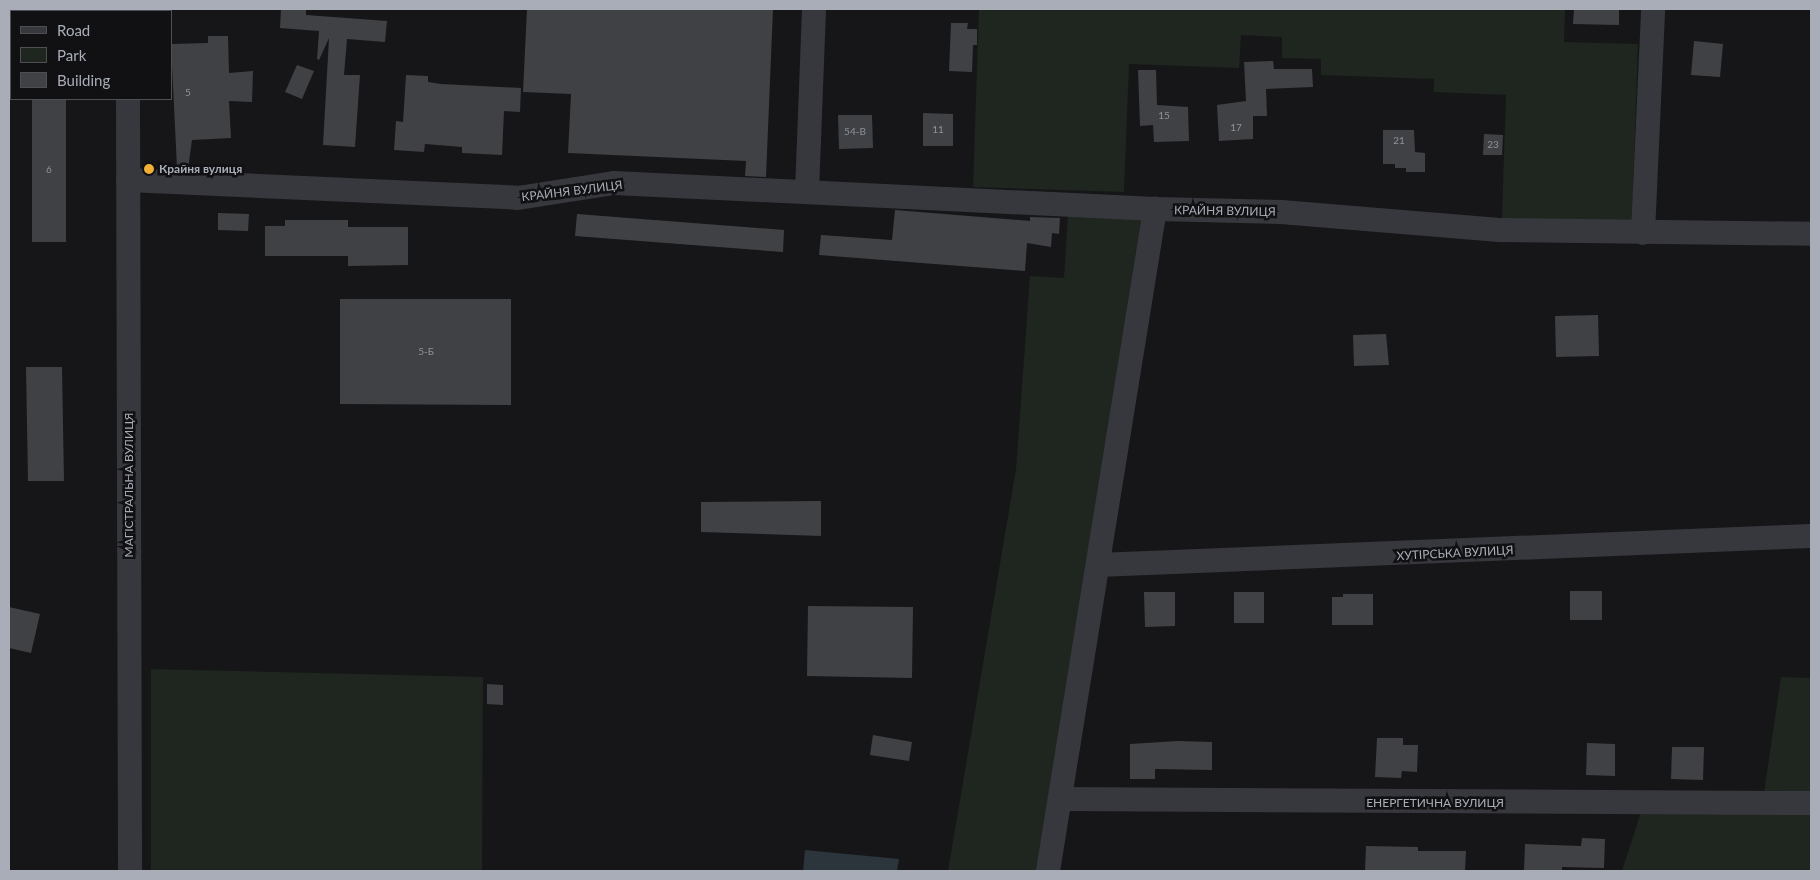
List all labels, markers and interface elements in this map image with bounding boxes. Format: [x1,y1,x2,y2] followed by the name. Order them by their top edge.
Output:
[10,10,172,100] legend
[57,21,90,39] text: Road
[57,46,86,64] text: Park
[57,71,110,89] text: Building
[185,87,191,99] house number: 5
[1158,110,1170,122] house number: 15
[1230,122,1242,134] house number: 17
[932,124,944,136] house number: 11
[844,126,866,138] house number: 54-В
[1393,135,1405,147] house number: 21
[1487,139,1499,151] house number: 23
[159,162,242,176] place label: Крайня вулиця
[143,163,155,175] marker: Крайня вулиця
[46,164,52,176] house number: 6
[521,178,623,204] street label: КРАЙНЯ ВУЛИЦЯ
[1174,203,1276,219] street label: КРАЙНЯ ВУЛИЦЯ
[418,346,434,358] house number: 5-Б
[122,413,136,557] street label: МАГІСТРАЛЬНА ВУЛИЦЯ
[1396,543,1514,563] street label: ХУТІРСЬКА ВУЛИЦЯ
[1366,796,1504,810] street label: ЕНЕРГЕТИЧНА ВУЛИЦЯ

